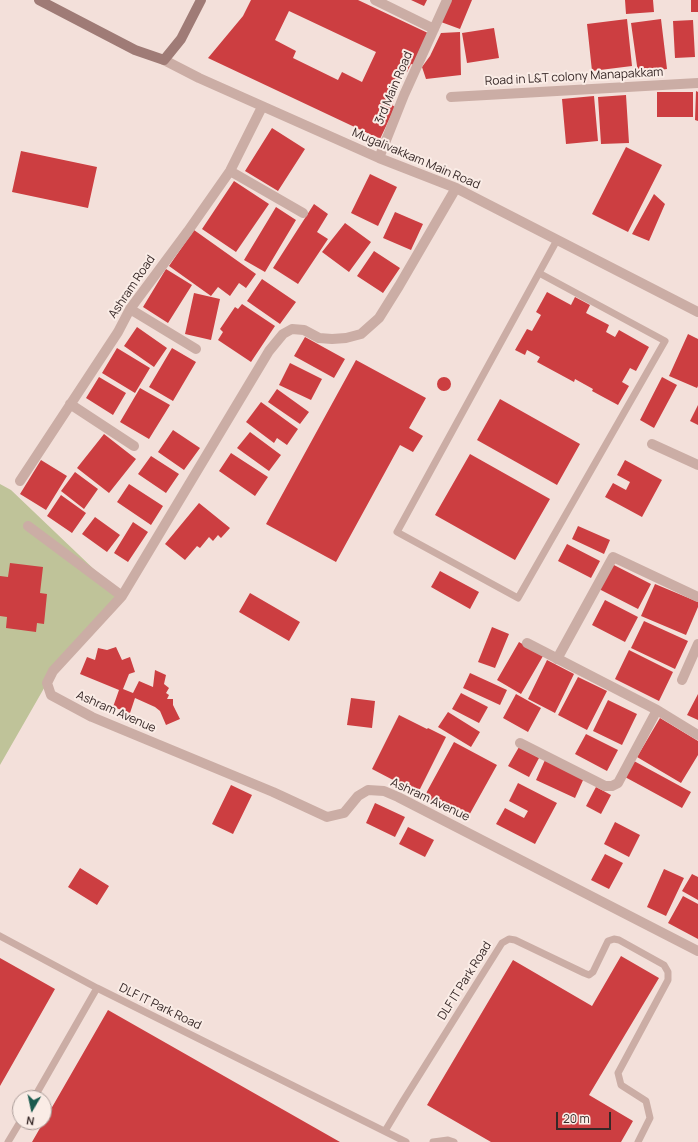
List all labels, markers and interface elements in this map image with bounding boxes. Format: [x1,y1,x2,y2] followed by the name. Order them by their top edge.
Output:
[372,49,416,127] street label: 3rd Main Road
[484,65,664,89] street label: Road in L&T colony Manapakkam
[350,125,482,193] street label: Mugalivakkam Main Road
[106,253,158,321] street label: Ashram Road
[74,688,158,736] street label: Ashram Avenue
[388,775,472,825] street label: Ashram Avenue
[435,939,495,1023] street label: DLF IT Park Road
[117,981,203,1033] street label: DLF IT Park Road
[12,1090,52,1130] north arrow
[558,1104,613,1130] scale bar
[563,1110,590,1127] text: 20 m
[25,1113,35,1129] text: N

